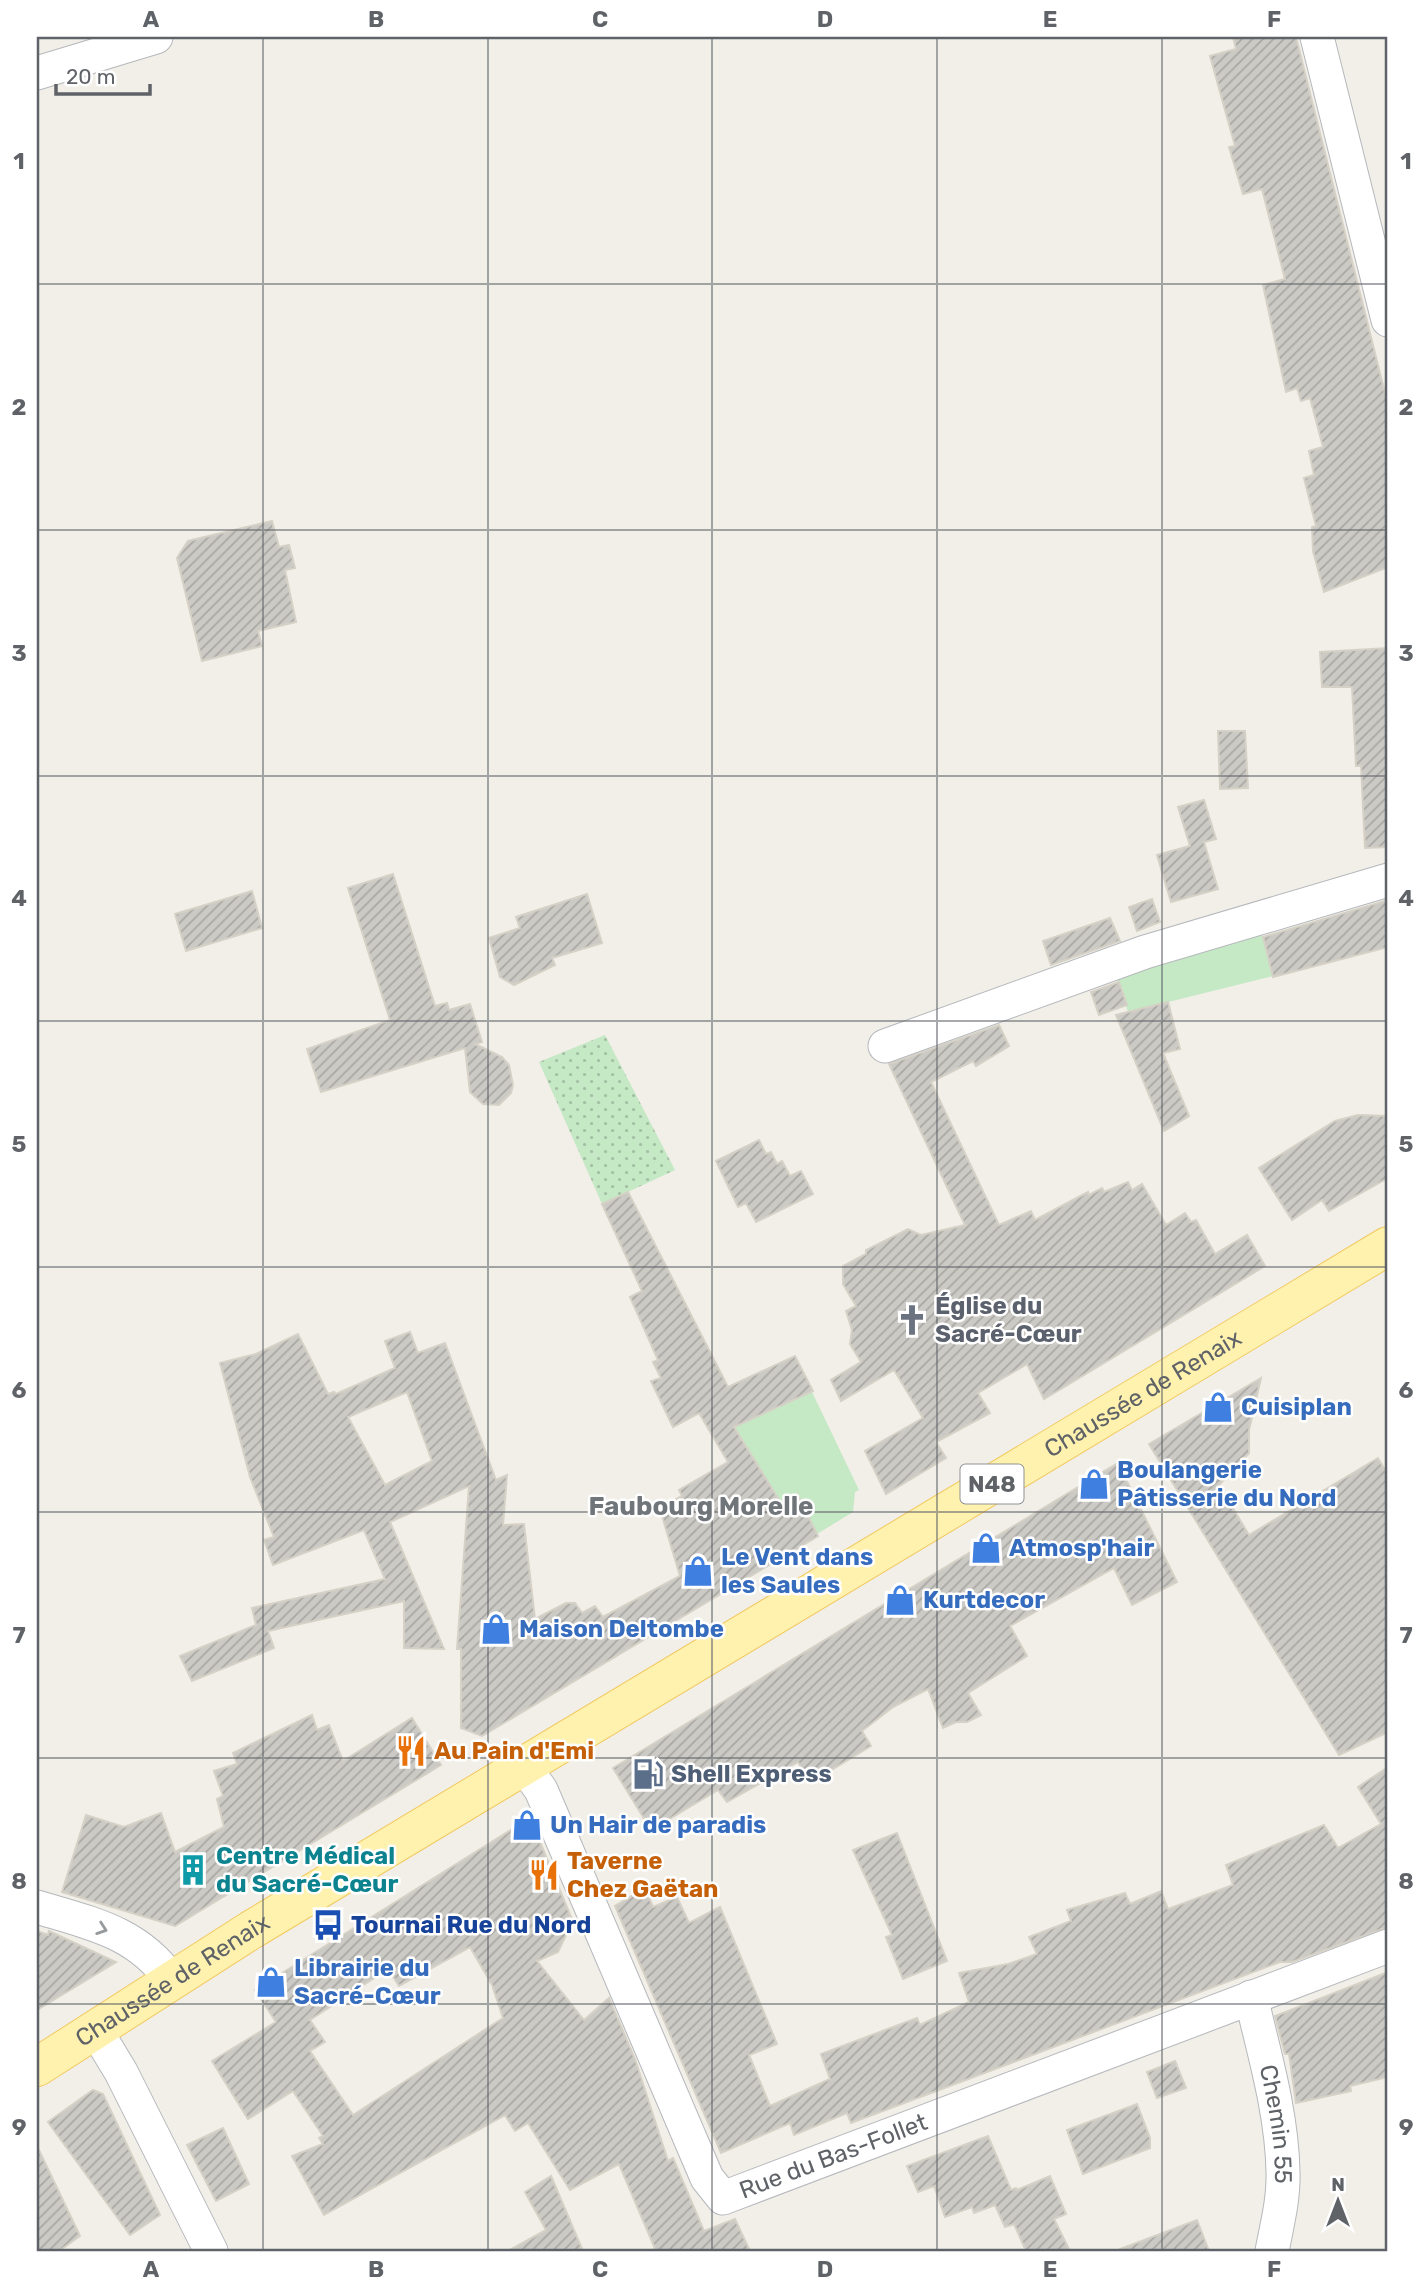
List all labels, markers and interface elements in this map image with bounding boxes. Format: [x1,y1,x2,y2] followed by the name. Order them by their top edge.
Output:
[143,5,160,33] text: A
[368,5,384,33] text: B
[592,5,608,33] text: C
[817,5,833,33] text: D
[1043,5,1057,33] text: E
[1267,5,1281,33] text: F
[56,52,150,96] scale bar
[66,64,115,89] text: 20 m
[13,147,25,175] text: 1
[1400,147,1412,175] text: 1
[12,393,26,421] text: 2
[1399,393,1413,421] text: 2
[11,639,27,667] text: 3
[1398,639,1414,667] text: 3
[11,884,27,912] text: 4
[1398,884,1414,912] text: 4
[12,1130,27,1158] text: 5
[1399,1130,1414,1158] text: 5
[935,1292,1082,1348] place label: Église du Sacré-Cœur
[895,1303,929,1337] church icon: Église du Sacré-Cœur
[1039,1323,1247,1463] street label: Chaussée de Renaix
[12,1376,27,1404] text: 6
[1399,1376,1414,1404] text: 6
[1201,1390,1235,1424] shop icon: Cuisiplan
[1241,1393,1352,1421] place label: Cuisiplan
[1117,1456,1337,1512] place label: Boulangerie Pâtisserie du Nord
[960,1464,1024,1504] road number: N48
[1077,1467,1111,1501] shop icon: Boulangerie Pâtisserie du Nord
[588,1491,814,1522] district label: Faubourg Morelle
[969,1531,1003,1565] shop icon: Atmosp'hair
[1009,1534,1154,1562] place label: Atmosp'hair
[721,1543,873,1599] place label: Le Vent dans les Saules
[681,1554,715,1588] shop icon: Le Vent dans les Saules
[883,1583,917,1617] shop icon: Kurtdecor
[923,1586,1045,1614] place label: Kurtdecor
[479,1612,513,1646] shop icon: Maison Deltombe
[519,1615,724,1643] place label: Maison Deltombe
[12,1621,26,1649] text: 7
[1399,1621,1413,1649] text: 7
[394,1734,428,1768] restaurant icon: Au Pain d'Emi
[434,1737,594,1765] place label: Au Pain d'Emi
[631,1757,665,1791] fuel station icon: Shell Express
[671,1760,832,1788] place label: Shell Express
[510,1808,544,1842] shop icon: Un Hair de paradis
[550,1811,766,1839] place label: Un Hair de paradis
[216,1842,398,1898] place label: Centre Médical du Sacré-Cœur
[567,1847,719,1903] place label: Taverne Chez Gaëtan
[176,1853,210,1887] building icon: Centre Médical du Sacré-Cœur
[527,1858,561,1892] restaurant icon: Taverne Chez Gaëtan
[11,1867,27,1895] text: 8
[1398,1867,1414,1895] text: 8
[70,1908,275,2053] street label: Chaussée de Renaix
[311,1908,345,1942] bus stop icon: Tournai Rue du Nord
[351,1911,591,1939] place label: Tournai Rue du Nord
[95,1921,107,1935] one-way arrow
[294,1954,441,2010] place label: Librairie du Sacré-Cœur
[254,1965,288,1999] shop icon: Librairie du Sacré-Cœur
[1254,2062,1297,2184] street label: Chemin 55
[735,2108,931,2205] street label: Rue du Bas-Follet
[12,2113,26,2141] text: 9
[1399,2113,1413,2141] text: 9
[1302,2166,1372,2236] north arrow
[1331,2173,1345,2196] text: N
[143,2255,160,2283] text: A
[368,2255,384,2283] text: B
[592,2255,608,2283] text: C
[817,2255,833,2283] text: D
[1043,2255,1057,2283] text: E
[1267,2255,1281,2283] text: F

